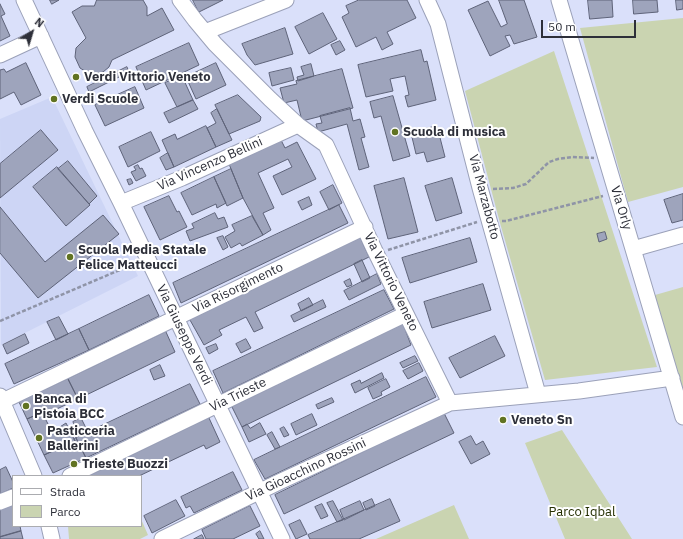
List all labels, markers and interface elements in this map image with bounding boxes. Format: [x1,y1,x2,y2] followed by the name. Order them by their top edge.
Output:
[12,12,52,52] north arrow
[543,12,638,38] scale bar
[32,15,47,31] text: N
[548,19,576,34] text: 50 m
[84,69,211,85] place label: Verdi Vittorio Veneto
[71,72,81,82] marker: Verdi Vittorio Veneto
[62,91,138,107] place label: Verdi Scuole
[49,94,59,104] marker: Verdi Scuole
[403,124,506,140] place label: Scuola di musica
[390,127,400,137] marker: Scuola di musica
[155,134,265,194] street label: Via Vincenzo Bellini
[465,153,503,241] street label: Via Marzabotto
[607,184,635,232] street label: Via Orly
[360,230,422,334] street label: Via Vittorio Veneto
[78,242,206,273] place label: Scuola Media Statale Felice Matteucci
[65,252,75,262] marker: Scuola Media Statale Felice Matteucci
[190,259,286,317] street label: Via Risorgimento
[153,282,215,388] street label: Via Giuseppe Verdi
[207,375,269,415] street label: Via Trieste
[34,391,105,422] place label: Banca di Pistoia BCC
[21,401,31,411] marker: Banca di Pistoia BCC
[511,412,573,428] place label: Veneto Sn
[498,415,508,425] marker: Veneto Sn
[47,423,115,454] place label: Pasticceria Ballerini
[34,433,44,443] marker: Pasticceria Ballerini
[243,435,369,505] street label: Via Gioacchino Rossini
[82,456,168,472] place label: Trieste Buozzi
[69,459,79,469] marker: Trieste Buozzi
[12,475,142,527] legend
[50,484,85,499] text: Strada
[50,504,81,519] text: Parco
[549,504,615,520] park label: Parco Iqbal

